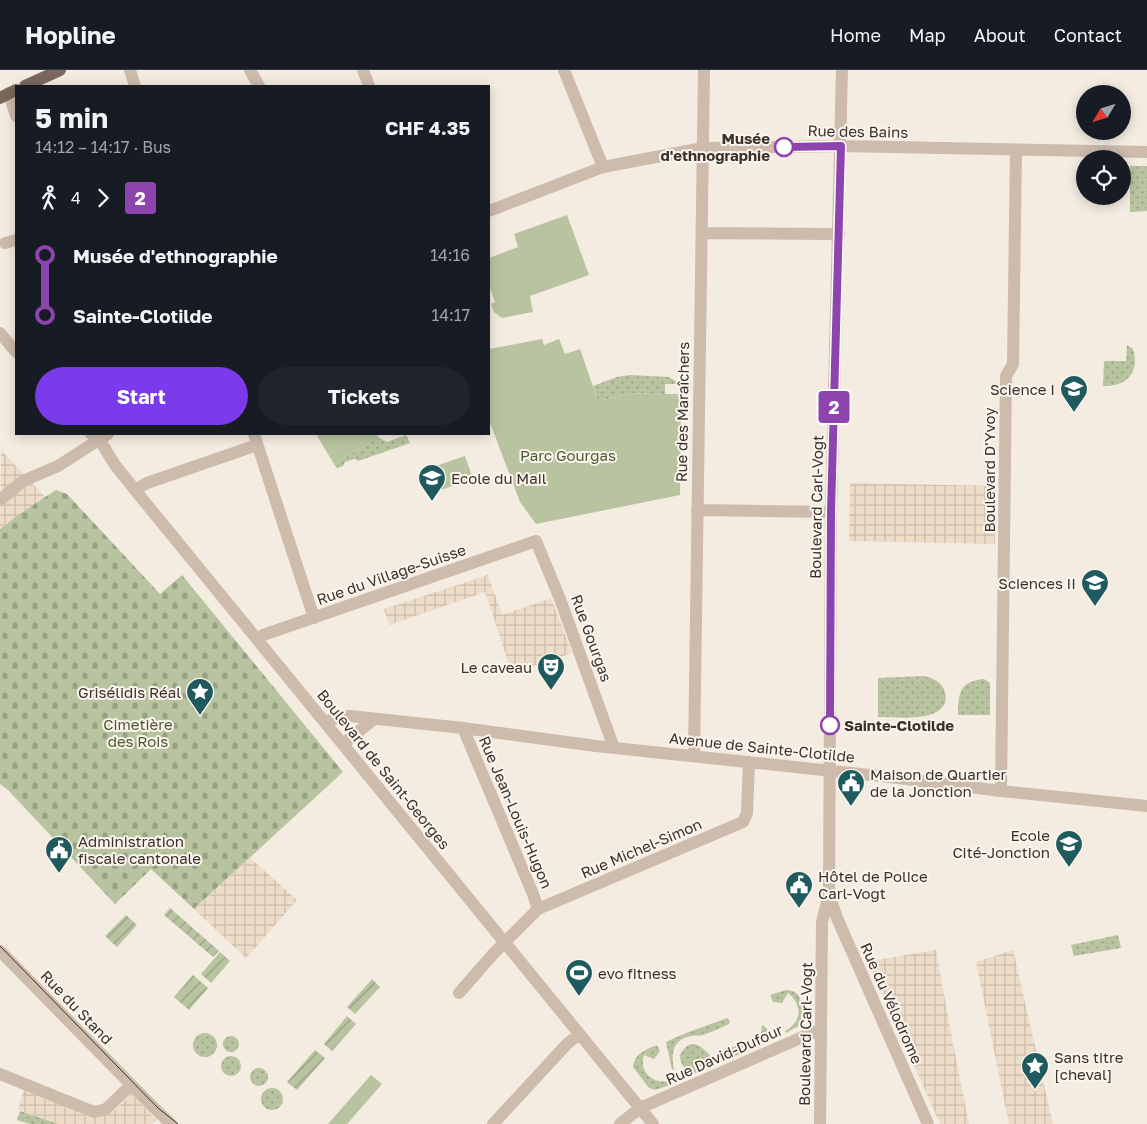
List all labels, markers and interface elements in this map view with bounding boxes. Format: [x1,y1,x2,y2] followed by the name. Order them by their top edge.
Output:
[25,20,116,49] text: Hopline
[830,24,881,46] text: Home
[909,24,946,46] text: Map
[974,24,1026,46] text: About
[1054,24,1122,46] text: Contact
[1076,85,1131,140] north arrow
[1076,85,1131,205] map controls
[35,101,108,134] text: 5 min
[385,116,470,139] text: CHF 4.35
[807,121,909,141] street label: Rue des Bains
[661,129,770,164] place label: Musée d'ethnographie
[35,137,171,157] text: 14:12 – 14:17 · Bus
[774,137,794,157] marker: Musée d'ethnographie
[1076,150,1131,205] button: locate
[35,184,63,212] icon: walk
[89,184,117,212] icon: forward
[135,187,146,209] text: 2
[71,188,81,208] text: 4
[73,244,278,267] text: Musée d'ethnographie
[430,245,470,265] text: 14:16
[73,304,213,327] text: Sainte-Clotilde
[431,305,470,325] text: 14:17
[672,342,692,482] street label: Rue des Maraîchers
[35,367,248,425] button: Start
[258,367,470,425] button: Tickets
[1059,374,1089,413] school or university icon: Science I
[990,380,1055,398] place label: Science I
[818,391,850,423] line badge: 2
[829,396,839,418] text: 2
[980,407,998,533] street label: Boulevard D'Yvoy
[806,435,826,579] street label: Boulevard Carl-Vogt
[520,446,616,464] park label: Parc Gourgas
[417,463,447,502] school or university icon: Ecole du Mail
[451,469,547,487] place label: Ecole du Mail
[314,540,468,608] street label: Rue du Village-Suisse
[1080,568,1110,607] school or university icon: Sciences II
[998,574,1076,592] place label: Sciences II
[568,592,616,684] street label: Rue Gourgas
[536,652,566,691] theatre icon: Le caveau
[460,658,532,676] place label: Le caveau
[185,677,215,716] place icon: Grisélidis Réal
[78,683,181,701] place label: Grisélidis Réal
[314,685,454,853] street label: Boulevard de Saint-Georges
[103,715,173,750] park label: Cimetière des Rois
[820,715,840,735] marker: Sainte-Clotilde
[844,716,954,734] place label: Sainte-Clotilde
[668,728,856,766] street label: Avenue de Sainte-Clotilde
[476,733,556,891] street label: Rue Jean-Louis-Hugon
[870,765,1007,800] place label: Maison de Quartier de la Jonction
[836,768,866,807] public building icon: Maison de Quartier de la Jonction
[578,814,704,882] street label: Rue Michel-Simon
[952,826,1050,861] place label: Ecole Cité-Jonction
[1054,829,1084,868] school or university icon: Ecole Cité-Jonction
[78,832,201,867] place label: Administration fiscale cantonale
[44,835,74,874] public building icon: Administration fiscale cantonale
[818,867,928,902] place label: Hôtel de Police Carl-Vogt
[784,870,814,909] public building icon: Hôtel de Police Carl-Vogt
[857,940,927,1067] street label: Rue du Vélodrome
[564,958,594,997] sports icon: evo fitness
[795,962,815,1106] street label: Boulevard Carl-Vogt
[598,964,677,982] place label: evo fitness
[37,966,117,1048] street label: Rue du Stand
[663,1020,785,1088] street label: Rue David-Dufour
[1054,1048,1124,1083] place label: Sans titre [cheval]
[1020,1051,1050,1090] place icon: Sans titre [cheval]

